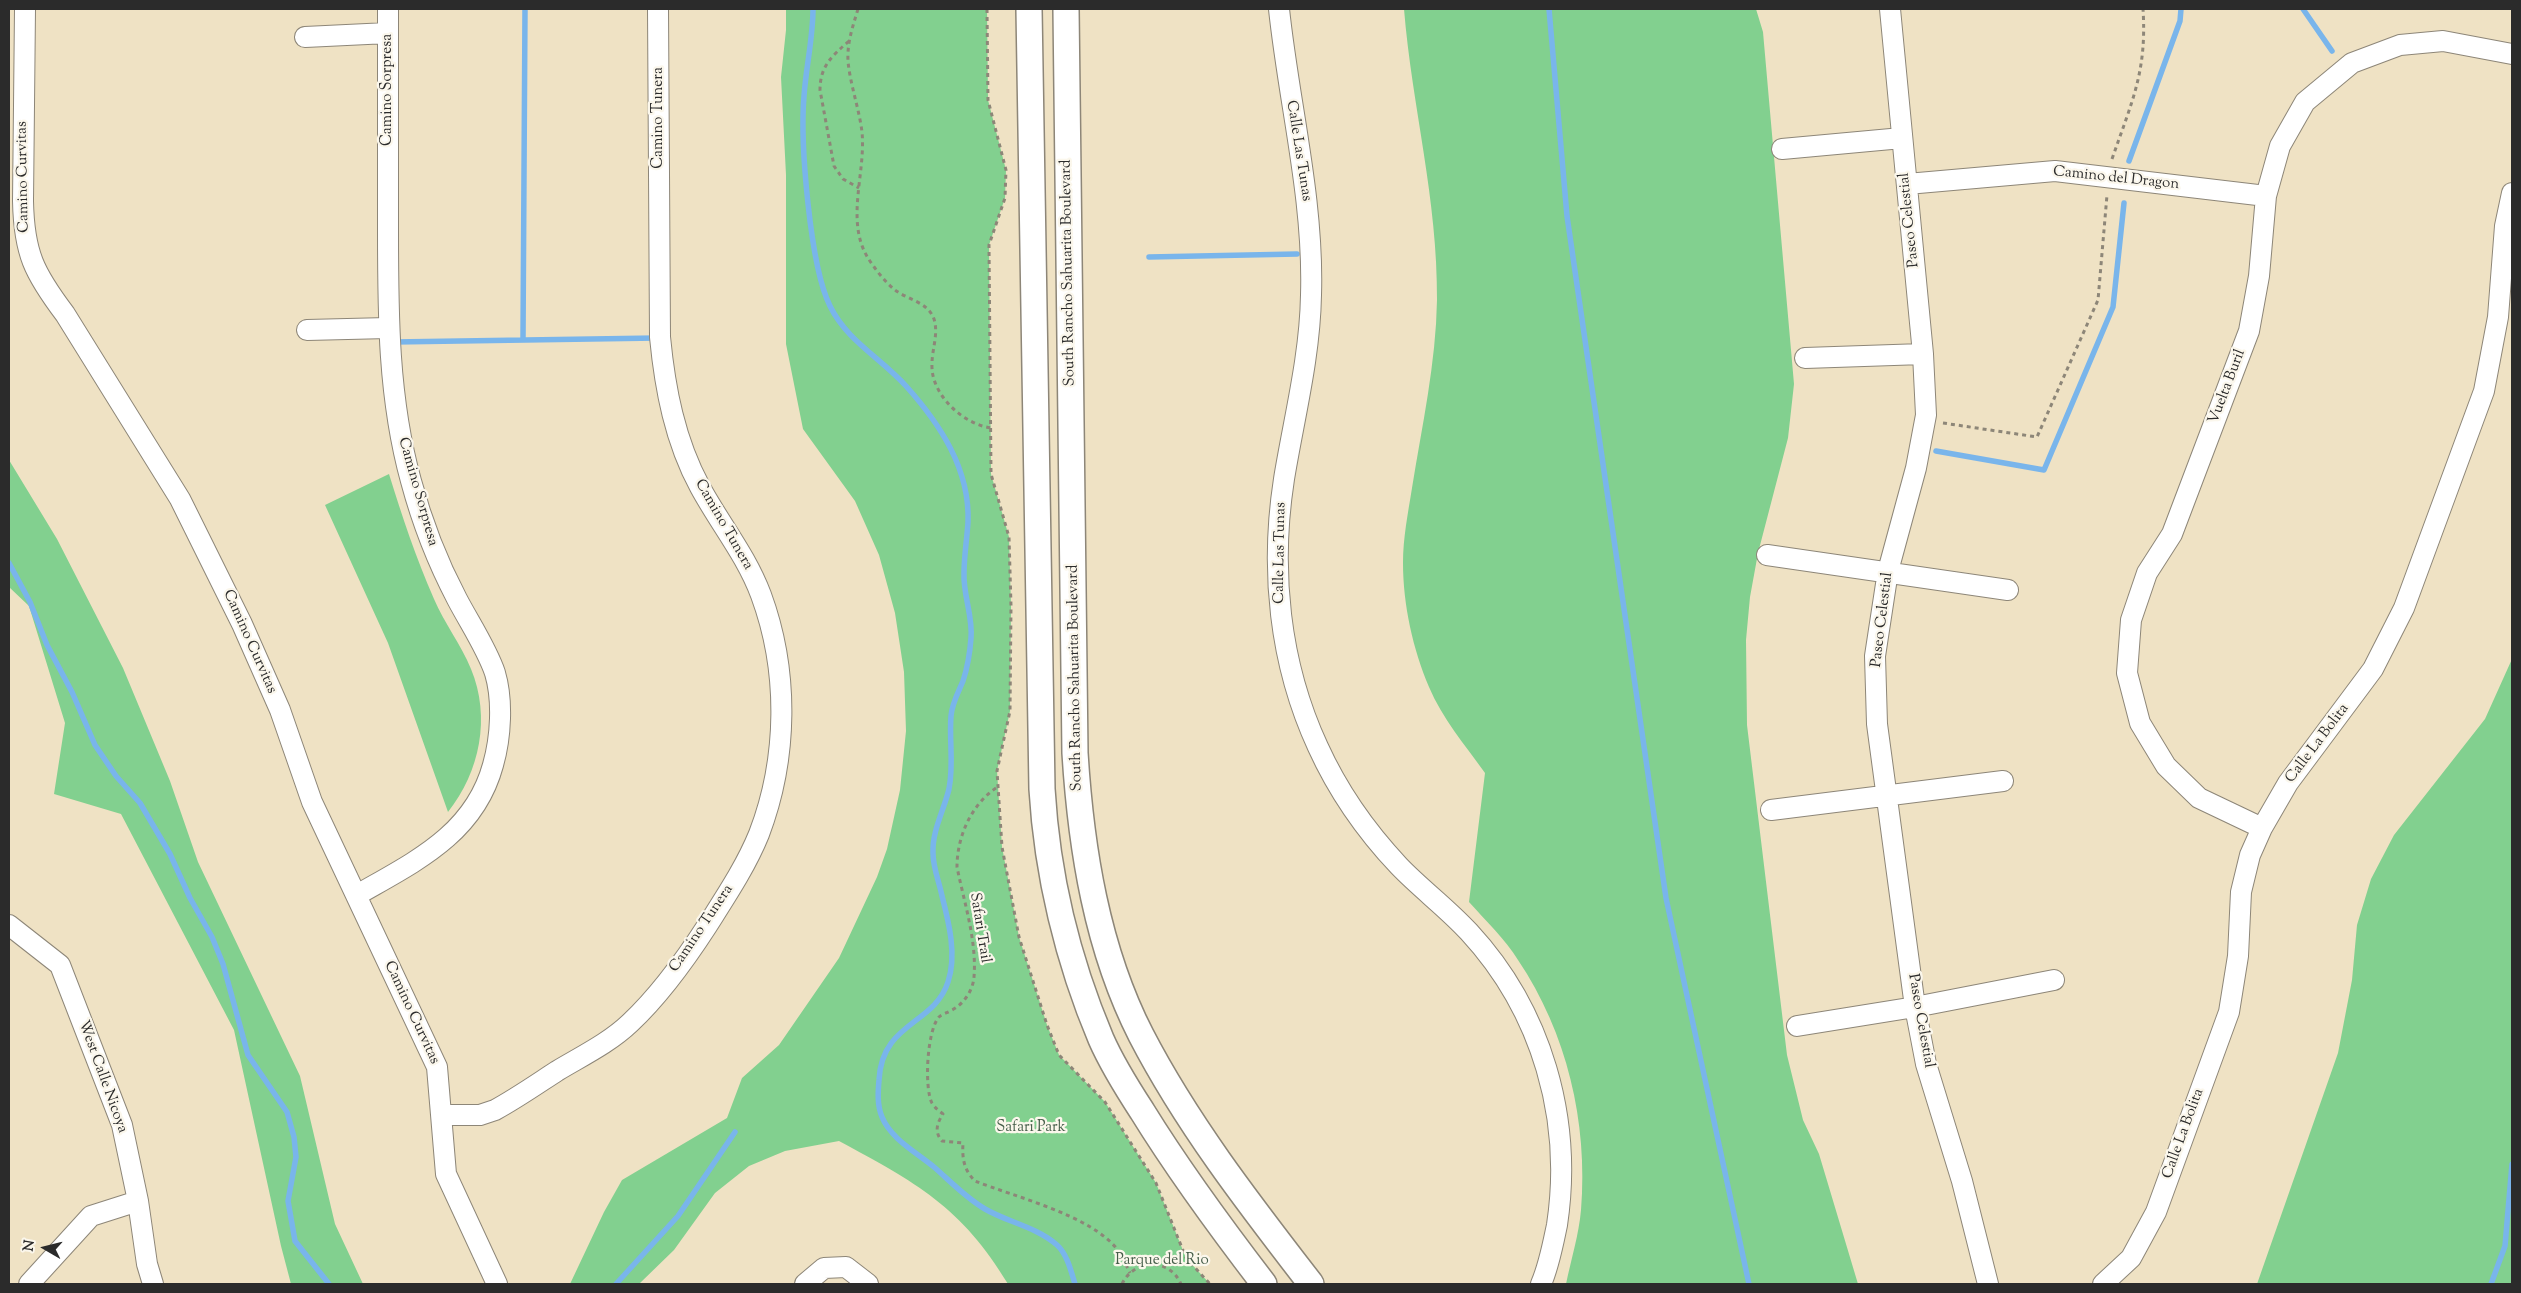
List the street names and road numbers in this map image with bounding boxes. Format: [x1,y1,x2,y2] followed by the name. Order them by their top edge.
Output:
[379,34,397,146] street label: Camino Sorpresa
[650,67,668,169] street label: Camino Tunera
[1281,99,1315,203] street label: Calle Las Tunas
[14,121,34,233] street label: Camino Curvitas
[1058,159,1080,387] street label: South Rancho Sahuarita Boulevard
[2052,163,2180,195] street label: Camino del Dragon
[1896,172,1924,268] street label: Paseo Celestial
[2206,347,2250,427] street label: Vuelta Buril
[393,436,441,548] street label: Camino Sorpresa
[690,476,756,574] street label: Camino Tunera
[1271,502,1291,604] street label: Calle Las Tunas
[1065,564,1087,792] street label: South Rancho Sahuarita Boulevard
[1868,572,1898,668] street label: Paseo Celestial
[218,587,280,697] street label: Camino Curvitas
[2282,701,2354,787] street label: Calle La Bolita
[666,882,738,976] street label: Camino Tunera
[965,892,993,964] street label: Safari Trail
[379,959,443,1067] street label: Camino Curvitas
[1903,972,1937,1070] street label: Paseo Celestial
[73,1018,131,1136] street label: West Calle Nicoya
[2159,1087,2209,1181] street label: Calle La Bolita

